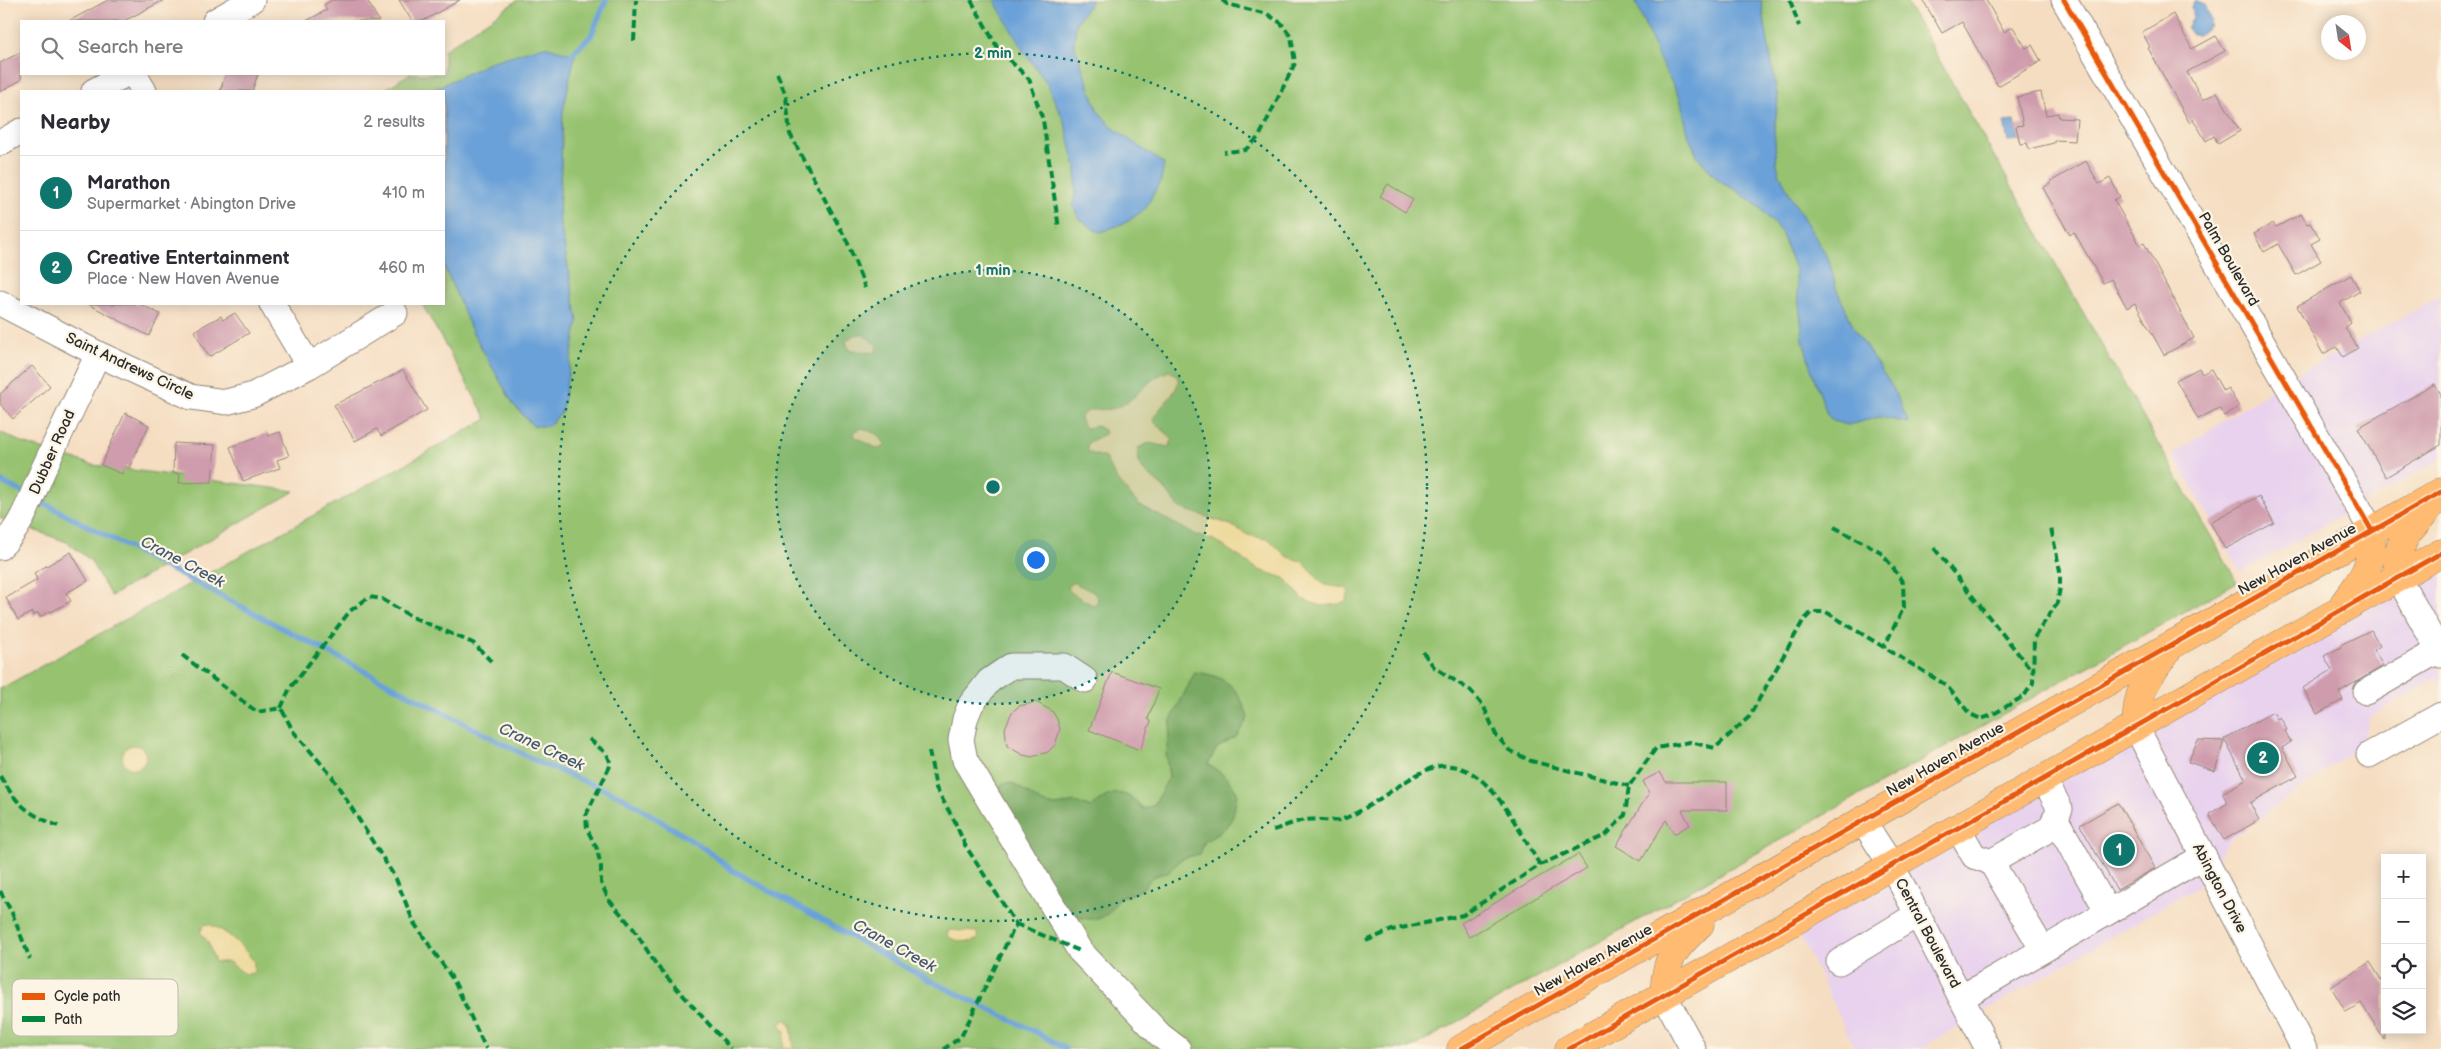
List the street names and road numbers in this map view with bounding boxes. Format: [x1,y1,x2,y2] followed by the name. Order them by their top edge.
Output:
[2194,209,2263,310] street label: Palm Boulevard
[63,328,197,405] street label: Saint Andrews Circle
[25,407,80,498] street label: Dubber Road
[2235,519,2360,600] street label: New Haven Avenue
[1883,718,2007,801] street label: New Haven Avenue
[2188,840,2251,936] street label: Abington Drive
[1891,875,1965,992] street label: Central Boulevard
[1531,920,1656,1001] street label: New Haven Avenue

